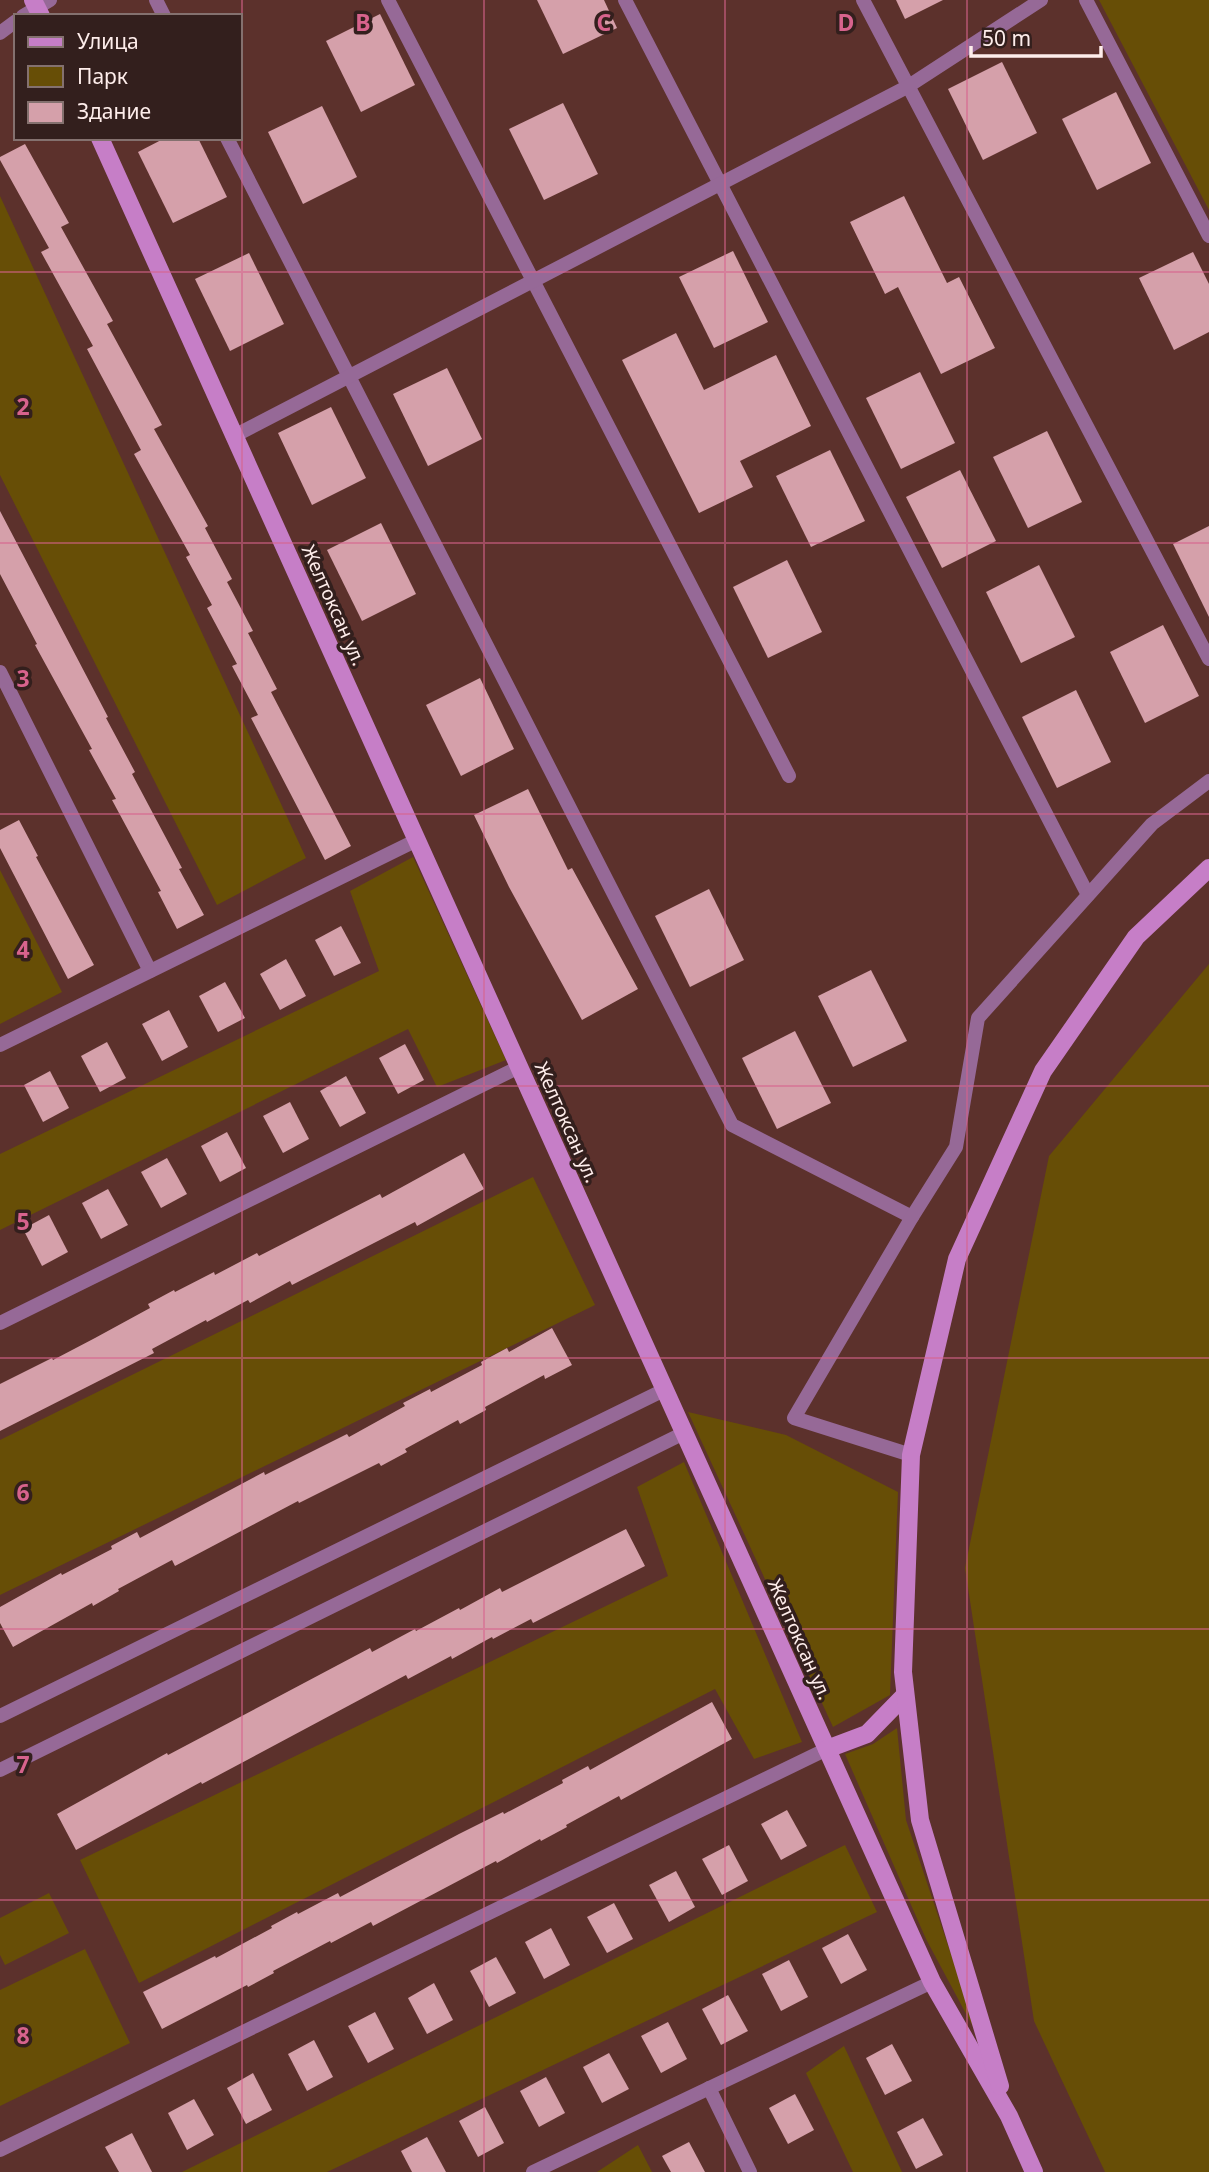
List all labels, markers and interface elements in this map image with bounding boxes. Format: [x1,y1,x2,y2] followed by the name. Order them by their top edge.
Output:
[355,6,371,38] text: B
[597,6,612,38] text: C
[838,6,854,38] text: D
[14,14,242,140] legend
[971,14,1100,58] scale bar
[982,24,1031,52] text: 50 m
[77,27,139,55] text: Улица
[77,62,128,90] text: Парк
[77,97,151,125] text: Здание
[16,390,30,422] text: 2
[296,541,372,669] street label: Желтоксан ул.
[16,662,30,694] text: 3
[16,933,30,965] text: 4
[529,1058,605,1186] street label: Желтоксан ул.
[16,1205,30,1237] text: 5
[16,1476,30,1508] text: 6
[762,1575,838,1703] street label: Желтоксан ул.
[16,1748,30,1780] text: 7
[16,2019,30,2051] text: 8

